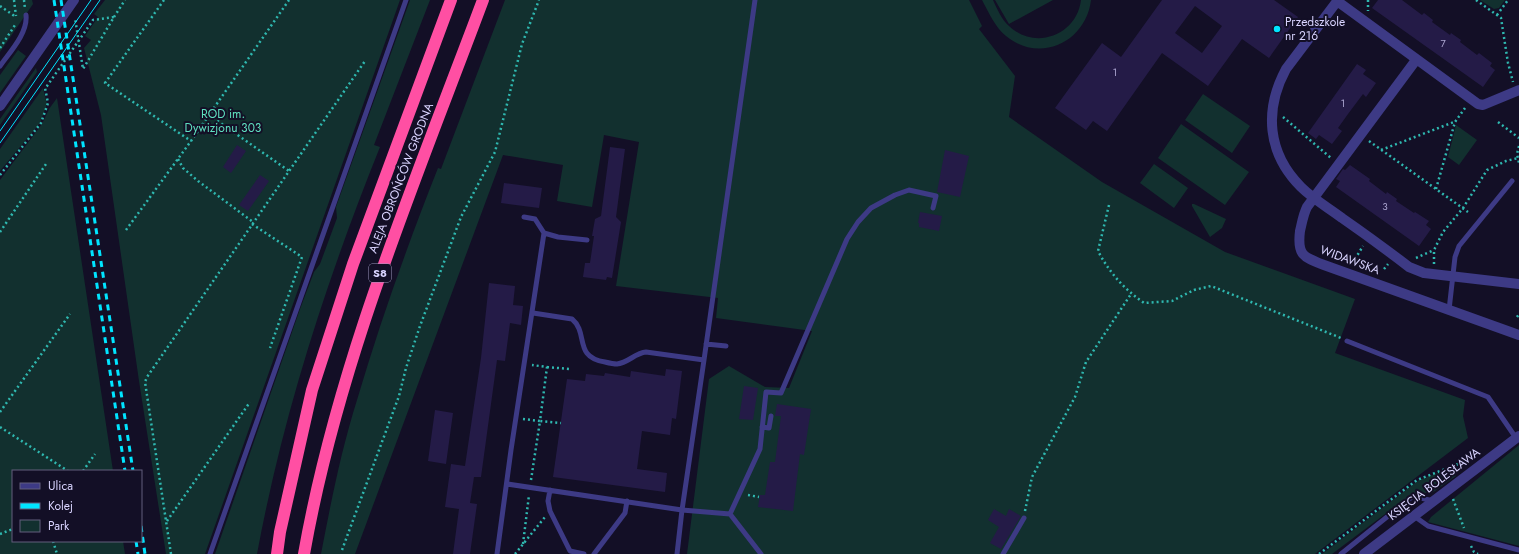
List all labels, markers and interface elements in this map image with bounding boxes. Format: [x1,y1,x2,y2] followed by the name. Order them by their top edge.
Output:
[1285,13,1345,45] place label: Przedszkole nr 216
[1272,24,1282,34] marker: Przedszkole nr 216
[1440,36,1446,51] house number: 7
[1113,65,1117,80] house number: 1
[1341,96,1345,111] house number: 1
[364,100,438,256] street label: ALEJA OBROŃCÓW GRODNA
[185,105,262,137] park label: ROD im. Dywizjonu 303
[1382,199,1388,214] house number: 3
[1318,241,1383,279] street label: WIDAWSKA
[369,264,391,282] road number: S8
[1384,443,1484,525] street label: KSIĘCIA BOLESŁAWA
[12,470,142,542] legend
[48,477,73,495] text: Ulica
[48,497,73,515] text: Kolej
[48,517,70,535] text: Park

